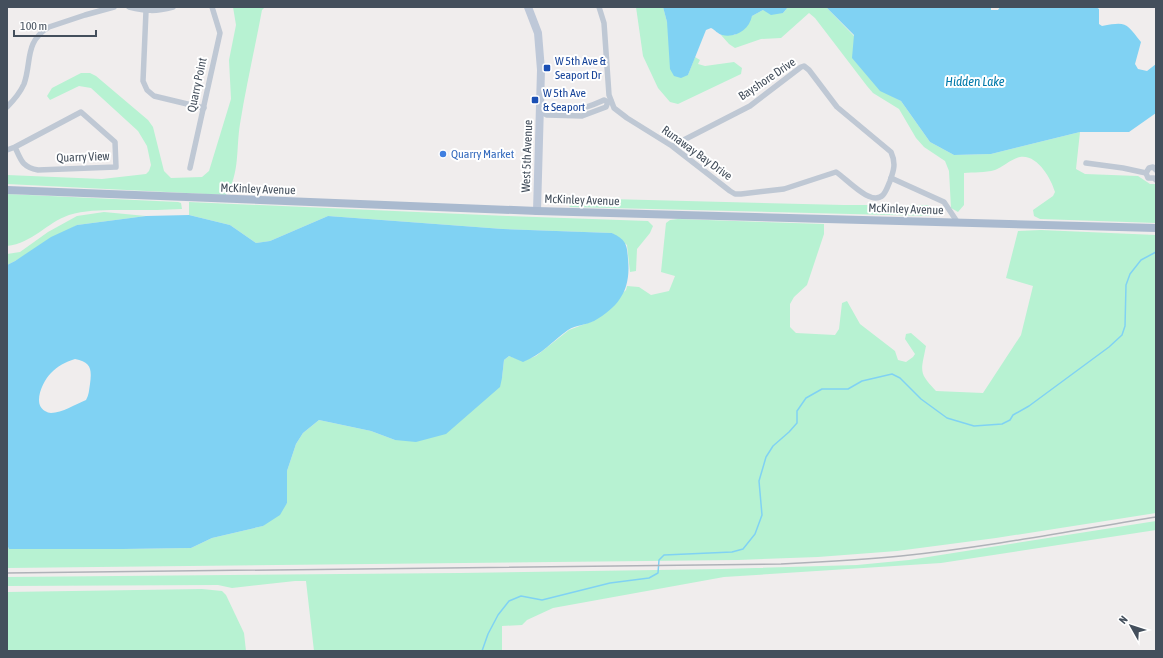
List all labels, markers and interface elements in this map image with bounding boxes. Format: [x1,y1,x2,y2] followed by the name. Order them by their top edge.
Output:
[14,12,96,38] scale bar
[20,19,47,33] text: 100 m
[555,54,607,82] place label: W 5th Ave & Seaport Dr
[736,55,798,103] street label: Bayshore Drive
[184,56,210,114] street label: Quarry Point
[542,63,552,73] marker: W 5th Ave & Seaport Dr
[945,74,1005,89] water label: Hidden Lake
[543,86,586,114] place label: W 5th Ave & Seaport
[530,95,540,105] marker: W 5th Ave & Seaport
[519,119,535,193] street label: West 5th Avenue
[659,123,735,183] street label: Runaway Bay Drive
[451,147,515,161] place label: Quarry Market
[56,149,110,165] street label: Quarry View
[438,149,448,159] marker: Quarry Market
[220,181,296,197] street label: McKinley Avenue
[544,192,620,208] street label: McKinley Avenue
[868,201,944,217] street label: McKinley Avenue
[1111,606,1151,646] north arrow
[1117,613,1130,626] text: N

